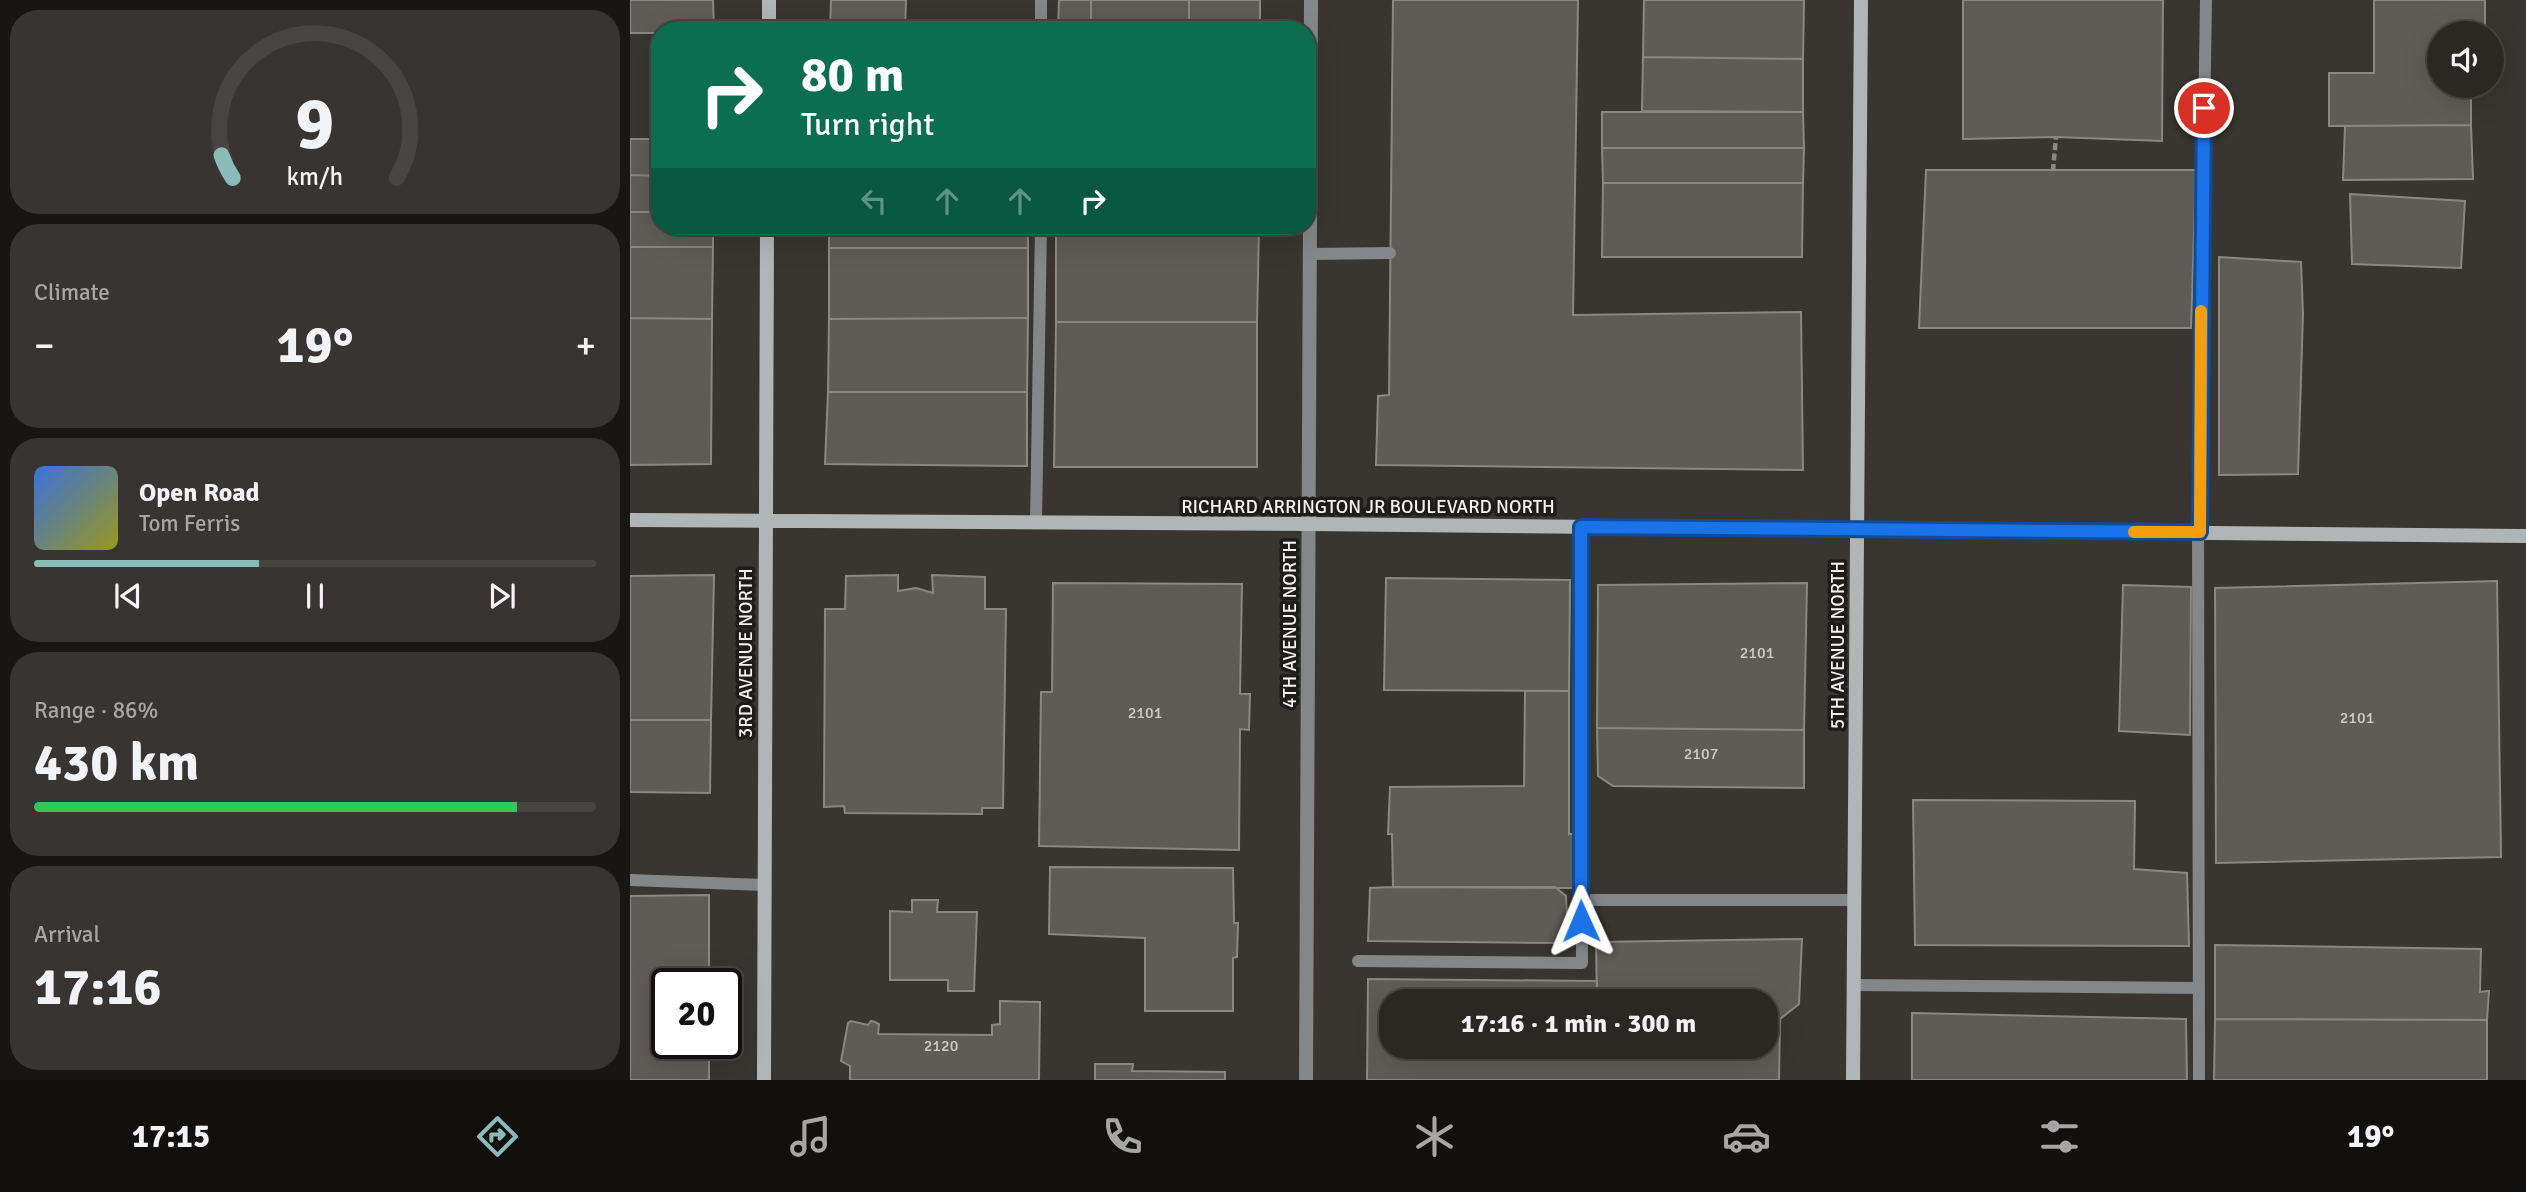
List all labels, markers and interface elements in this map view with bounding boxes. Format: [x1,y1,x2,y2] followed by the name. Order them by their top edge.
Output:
[2427,21,2504,98] map controls
[2427,21,2504,98] button: sound
[801,45,904,105] text: 80 m
[686,49,777,140] icon: right
[2174,78,2234,138] pin
[295,80,335,169] text: 9
[2185,89,2223,127] icon: arrive
[801,105,934,144] text: Turn right
[287,161,343,192] text: km/h
[855,182,893,220] icon: left
[928,182,966,220] icon: ahead
[1001,182,1039,220] icon: ahead
[1074,182,1112,220] icon: right
[34,278,110,307] text: Climate
[277,313,353,377] text: 19°
[34,322,55,369] text: −
[575,322,596,369] text: +
[139,477,260,509] text: Open Road
[1181,495,1555,519] street label: RICHARD ARRINGTON JR BOULEVARD NORTH
[139,509,240,538] text: Tom Ferris
[1278,540,1302,708] street label: 4TH AVENUE NORTH
[1826,561,1850,729] street label: 5TH AVENUE NORTH
[734,568,758,738] street label: 3RD AVENUE NORTH
[109,577,147,615] icon: previous
[296,577,334,615] icon: pause
[483,577,521,615] icon: next
[1740,643,1774,663] house number: 2101
[34,696,158,725] text: Range · 86%
[1128,703,1162,723] house number: 2101
[2340,708,2374,728] house number: 2101
[34,731,199,795] text: 430 km
[1684,744,1718,764] house number: 2107
[1544,884,1618,958] position arrow
[34,920,100,949] text: Arrival
[34,955,162,1019] text: 17:16
[651,968,742,1059] speed limit sign: 20
[1461,1008,1696,1040] text: 17:16 · 1 min · 300 m
[924,1036,958,1056] house number: 2120
[473,1112,522,1161] icon: directions
[786,1112,835,1161] icon: music
[1098,1112,1147,1161] icon: phone
[1410,1112,1459,1161] icon: climate
[1722,1112,1771,1161] icon: car
[2035,1112,2084,1161] icon: filters
[132,1117,210,1156] text: 17:15
[2347,1117,2394,1156] text: 19°

